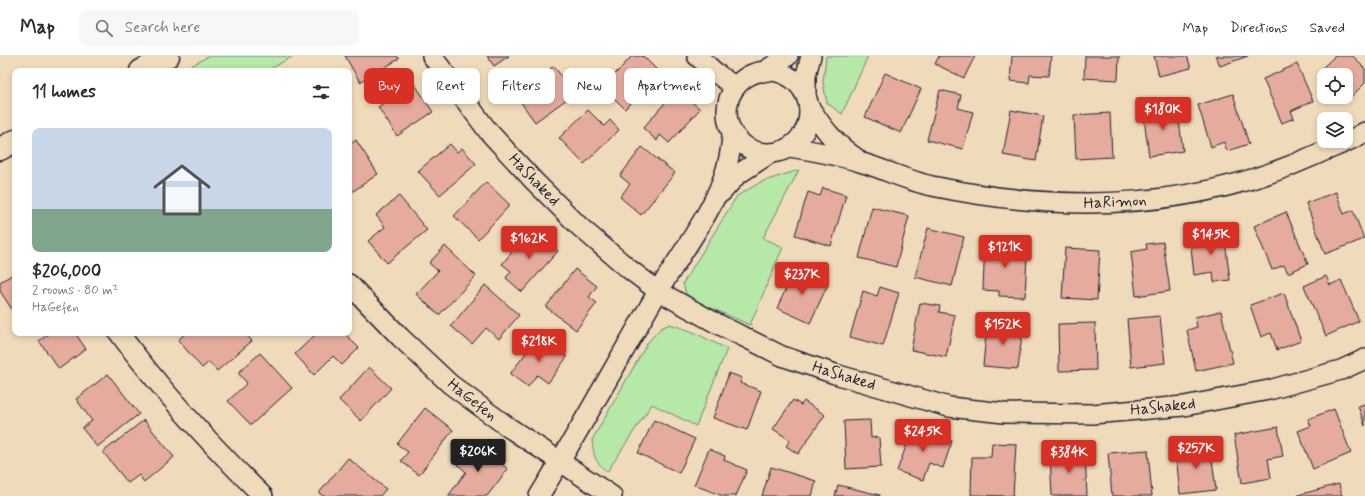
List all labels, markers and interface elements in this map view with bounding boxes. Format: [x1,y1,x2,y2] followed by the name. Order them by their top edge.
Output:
[79,10,359,46] search box
[20,15,55,40] text: Map
[93,17,115,39] icon: search
[125,18,200,38] text: Search here
[1182,19,1208,37] text: Map
[1230,19,1288,37] text: Directions
[1310,19,1345,37] text: Saved
[364,68,414,104] chip: Buy
[422,68,480,104] chip: Rent
[488,68,555,104] chip: Filters
[563,68,616,104] chip: New
[624,68,715,104] chip: Apartment
[1317,68,1353,148] map controls
[1317,68,1353,104] button: locate
[32,81,96,103] text: 11 homes
[310,81,332,103] icon: filters
[1135,97,1191,131] pin: $180K
[1144,101,1182,118] text: $180K
[1317,112,1353,148] button: layers
[504,149,564,211] street label: HaShaked
[146,154,218,226] icon: home
[1083,190,1147,214] street label: HaRimon
[1183,222,1239,256] pin: $145K
[501,226,557,260] pin: $162K
[1192,226,1230,243] text: $145K
[510,230,548,247] text: $162K
[977,235,1033,269] pin: $121K
[988,239,1022,256] text: $121K
[32,260,101,282] text: $206,000
[774,262,830,296] pin: $237K
[784,266,820,283] text: $237K
[32,282,118,299] text: 2 rooms · 80 m²
[32,299,79,316] text: HaGefen
[975,312,1031,346] pin: $152K
[984,316,1022,333] text: $152K
[511,329,567,363] pin: $218K
[521,333,557,350] text: $218K
[810,356,878,396] street label: HaShaked
[443,374,501,426] street label: HaGefen
[1129,393,1197,421] street label: HaShaked
[895,419,951,453] pin: $245K
[904,423,942,440] text: $245K
[1168,436,1224,470] pin: $257K
[450,439,506,473] pin: $206K
[1041,440,1097,474] pin: $384K
[1177,440,1215,457] text: $257K
[460,443,496,460] text: $206K
[1050,444,1088,461] text: $384K

